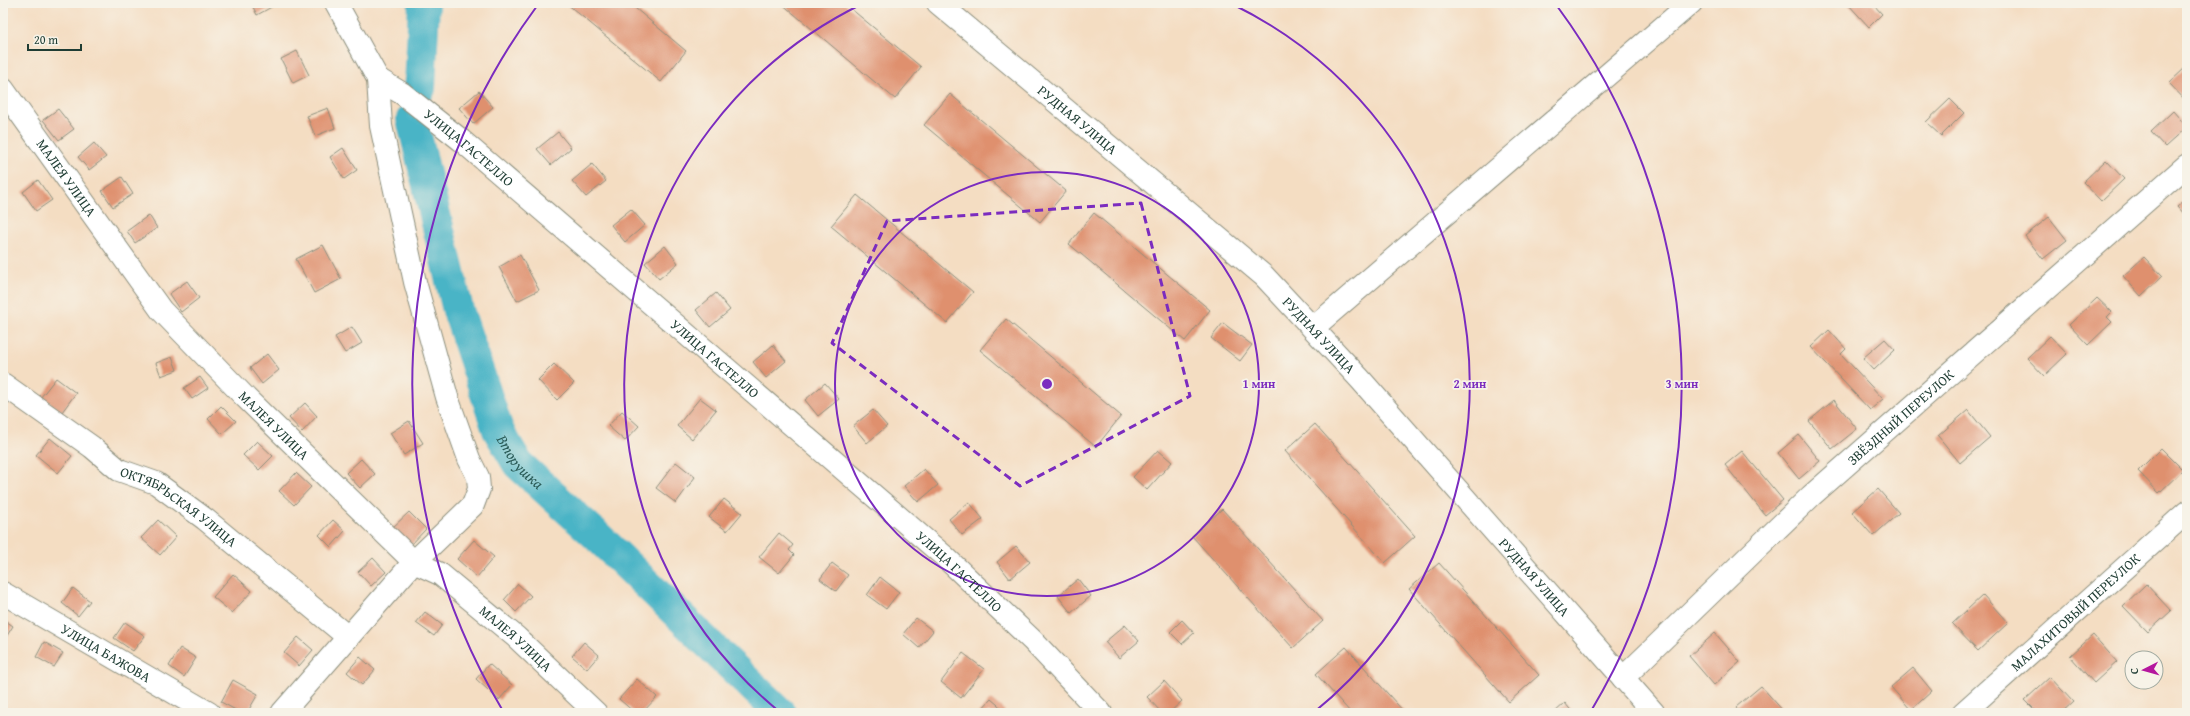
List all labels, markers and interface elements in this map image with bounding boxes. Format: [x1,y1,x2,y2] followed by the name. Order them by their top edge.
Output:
[28,26,81,52] scale bar
[34,31,58,48] text: 20 m
[1033,81,1122,159] street label: РУДНАЯ УЛИЦА
[420,104,518,191] street label: УЛИЦА ГАСТЕЛЛО
[32,135,101,221] street label: МАЛЕЯ УЛИЦА
[1278,292,1360,378] street label: РУДНАЯ УЛИЦА
[666,315,764,403] street label: УЛИЦА ГАСТЕЛЛО
[1843,364,1959,470] street label: ЗВЁЗДНЫЙ ПЕРЕУЛОК
[1243,375,1276,392] text: 1 мин
[1454,375,1487,392] text: 2 мин
[1666,375,1699,392] text: 3 мин
[1040,377,1054,391] centre of rings
[234,386,314,465] street label: МАЛЕЯ УЛИЦА
[492,430,549,493] water label: Вторушка
[118,461,242,552] street label: ОКТЯБРЬСКАЯ УЛИЦА
[911,526,1007,617] street label: УЛИЦА ГАСТЕЛЛО
[1494,534,1575,621] street label: РУДНАЯ УЛИЦА
[2006,548,2145,676] street label: МАЛАХИТОВЫЙ ПЕРЕУЛОК
[475,601,557,677] street label: МАЛЕЯ УЛИЦА
[57,619,155,687] street label: УЛИЦА БАЖОВА
[2124,650,2164,690] north arrow
[2126,667,2142,675] text: С

